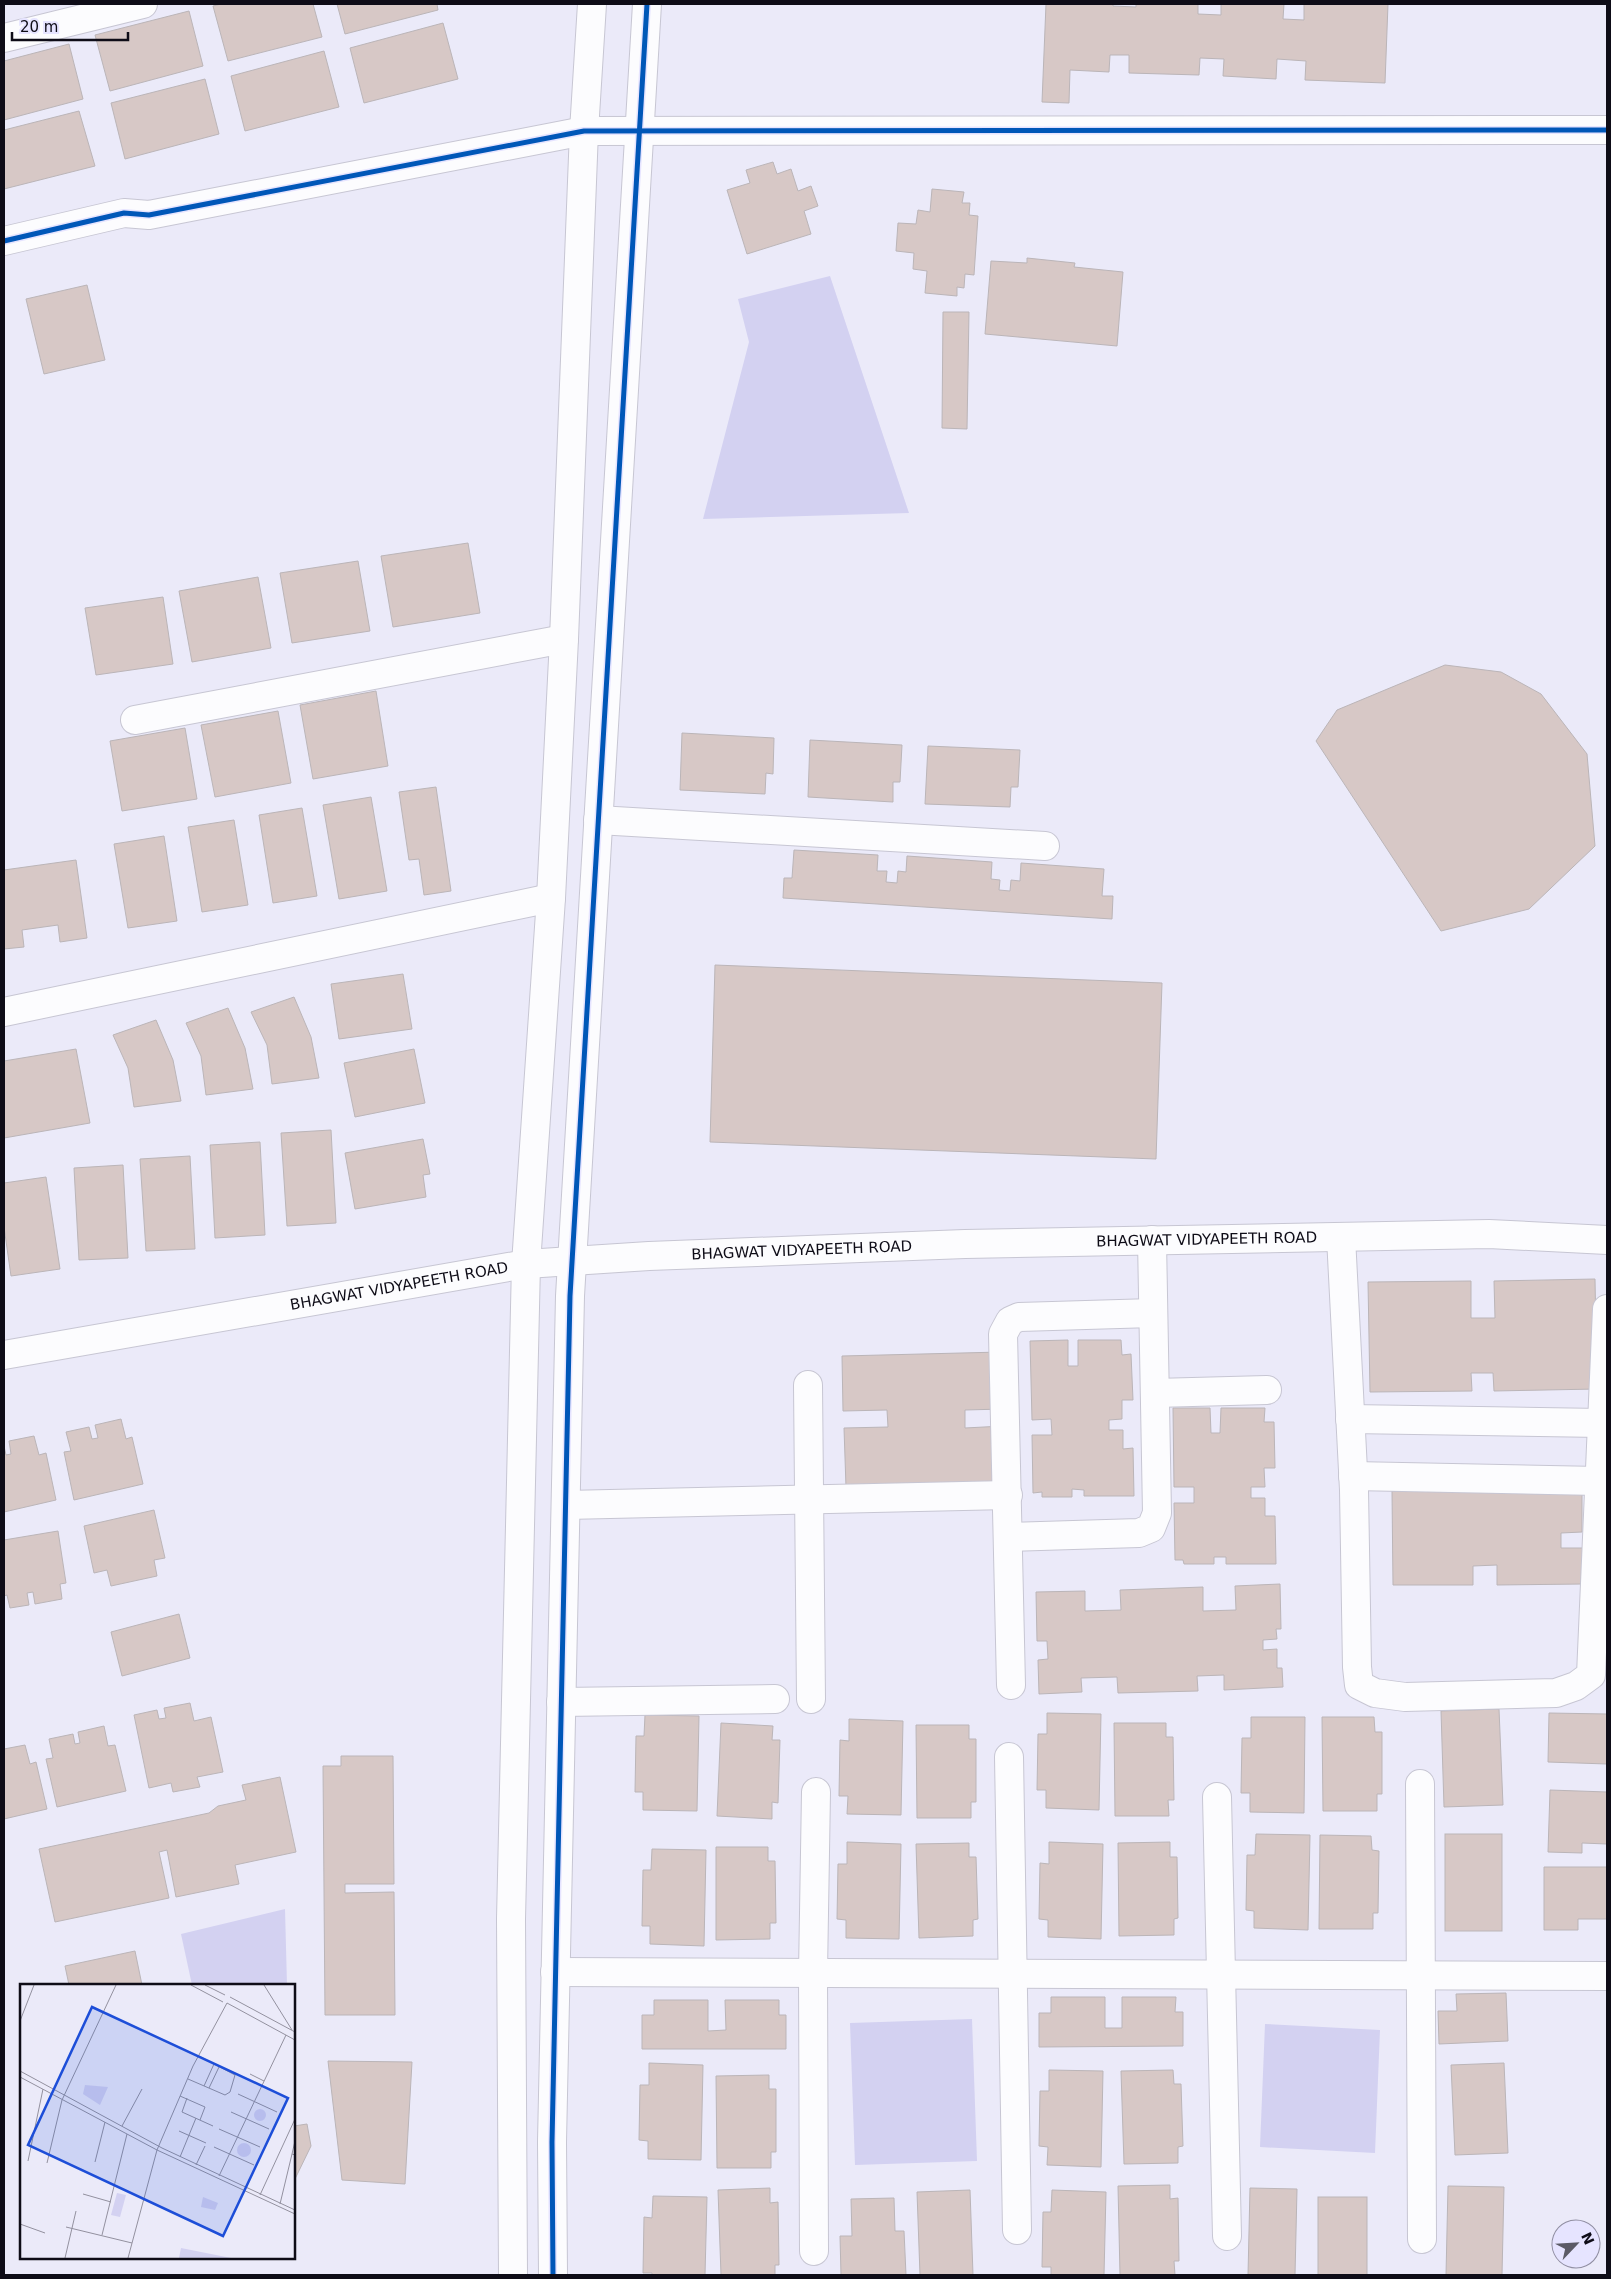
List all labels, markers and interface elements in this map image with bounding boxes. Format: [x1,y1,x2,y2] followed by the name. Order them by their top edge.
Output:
[12,10,129,42] scale bar
[20,18,58,36] text: 20 m
[1096,1228,1317,1250] street label: BHAGWAT VIDYAPEETH ROAD
[691,1237,913,1263] street label: BHAGWAT VIDYAPEETH ROAD
[289,1258,509,1314] street label: BHAGWAT VIDYAPEETH ROAD
[20,1984,295,2259] inset map
[1551,2219,1601,2269] north arrow
[1578,2230,1598,2247] text: N

